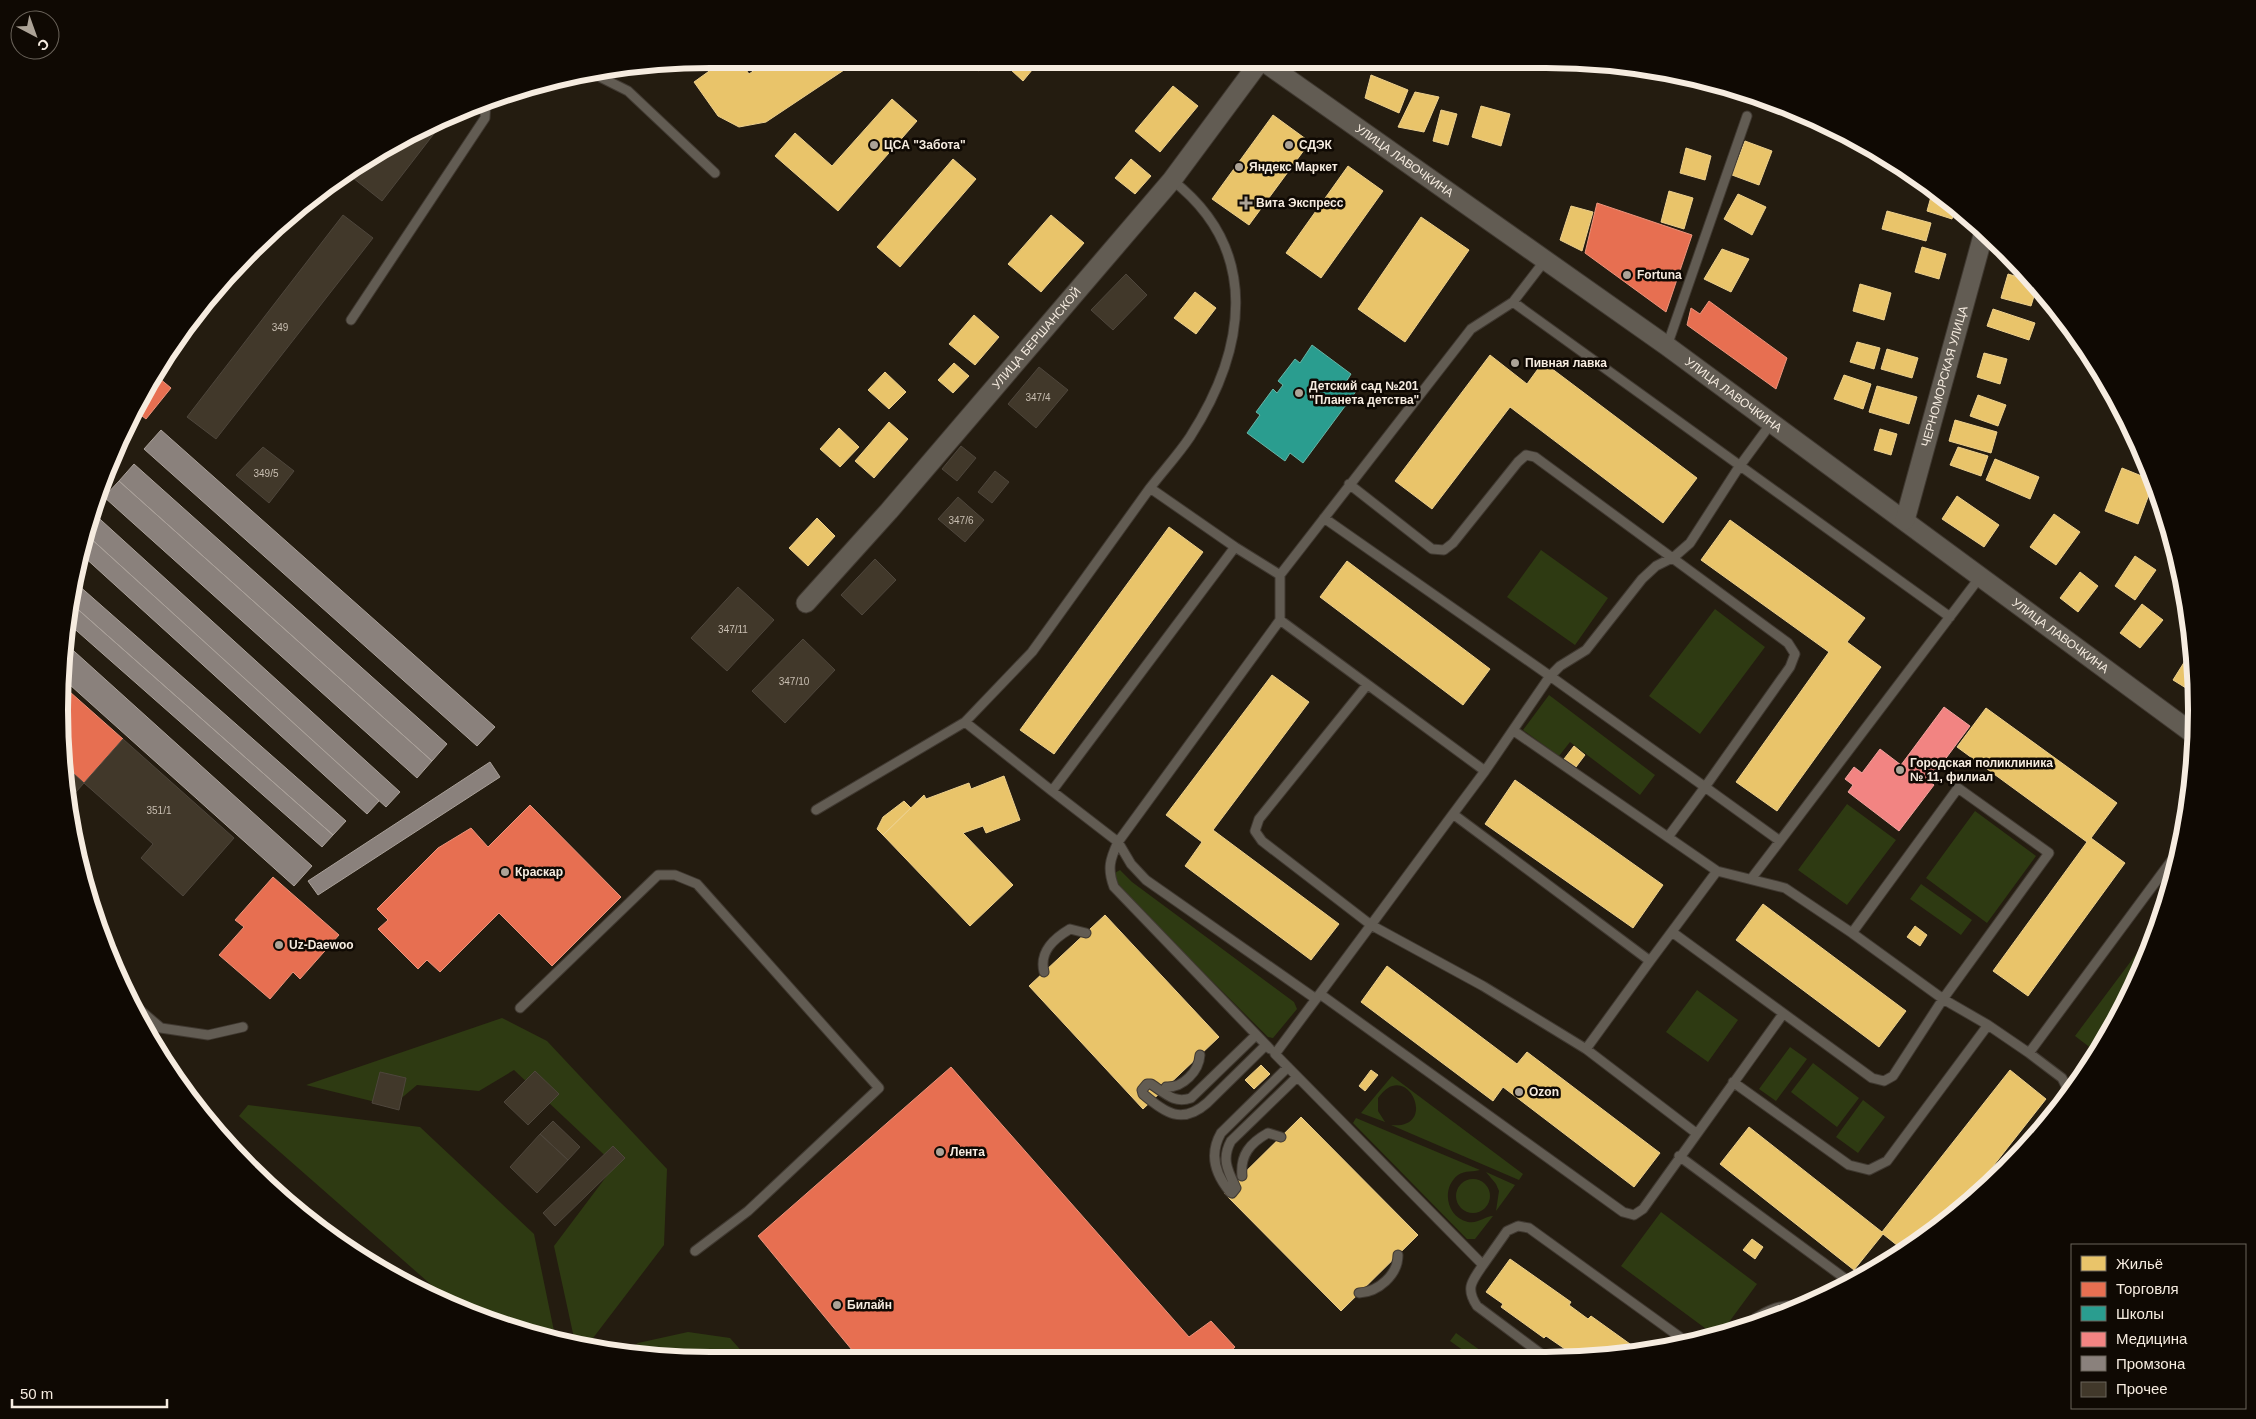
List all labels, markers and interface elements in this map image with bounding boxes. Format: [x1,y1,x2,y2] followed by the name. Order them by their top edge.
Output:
[10,10,60,60] north arrow
[34,35,53,54] text: С
[1353,121,1456,200] street label: УЛИЦА ЛАВОЧКИНА
[884,138,966,152] place label: ЦСА "Забота"
[1299,138,1333,152] place label: СДЭК
[868,139,880,151] marker: ЦСА "Забота"
[1283,139,1295,151] marker: СДЭК
[1249,160,1338,174] place label: Яндекс Маркет
[1233,161,1245,173] marker: Яндекс Маркет
[1256,196,1344,210] place label: Вита Экспресс
[1240,197,1252,209] marker: Вита Экспресс
[1637,268,1682,282] place label: Fortuna
[1621,269,1633,281] marker: Fortuna
[989,284,1084,392] street label: УЛИЦА БЕРШАНСКОЙ
[1918,304,1970,448] street label: ЧЕРНОМОРСКАЯ УЛИЦА
[272,322,289,333] house number: 349
[1682,355,1785,435] street label: УЛИЦА ЛАВОЧКИНА
[1525,356,1607,370] place label: Пивная лавка
[1509,357,1521,369] marker: Пивная лавка
[1309,379,1419,407] place label: Детский сад №201 "Планета детства"
[1293,387,1305,399] marker: Детский сад №201 "Планета детства"
[1025,392,1051,403] house number: 347/4
[253,468,279,479] house number: 349/5
[948,515,974,526] house number: 347/6
[2009,596,2112,676] street label: УЛИЦА ЛАВОЧКИНА
[718,624,748,635] house number: 347/11
[779,676,810,687] house number: 347/10
[1910,756,2053,784] place label: Городская поликлиника № 11, филиал
[1894,764,1906,776] marker: Городская поликлиника № 11, филиал
[146,805,172,816] house number: 351/1
[515,865,563,879] place label: Краскар
[499,866,511,878] marker: Краскар
[289,938,354,952] place label: Uz-Daewoo
[273,939,285,951] marker: Uz-Daewoo
[1529,1085,1559,1099] place label: Ozon
[1513,1086,1525,1098] marker: Ozon
[950,1145,985,1159] place label: Лента
[934,1146,946,1158] marker: Лента
[2071,1244,2246,1409] legend
[2116,1255,2163,1272] text: Жильё
[2116,1280,2179,1297] text: Торговля
[847,1298,892,1312] place label: Билайн
[831,1299,843,1311] marker: Билайн
[2116,1305,2164,1322] text: Школы
[2116,1330,2188,1347] text: Медицина
[2116,1355,2186,1372] text: Промзона
[12,1376,168,1408] scale bar
[2116,1380,2168,1397] text: Прочее
[20,1385,53,1402] text: 50 m

